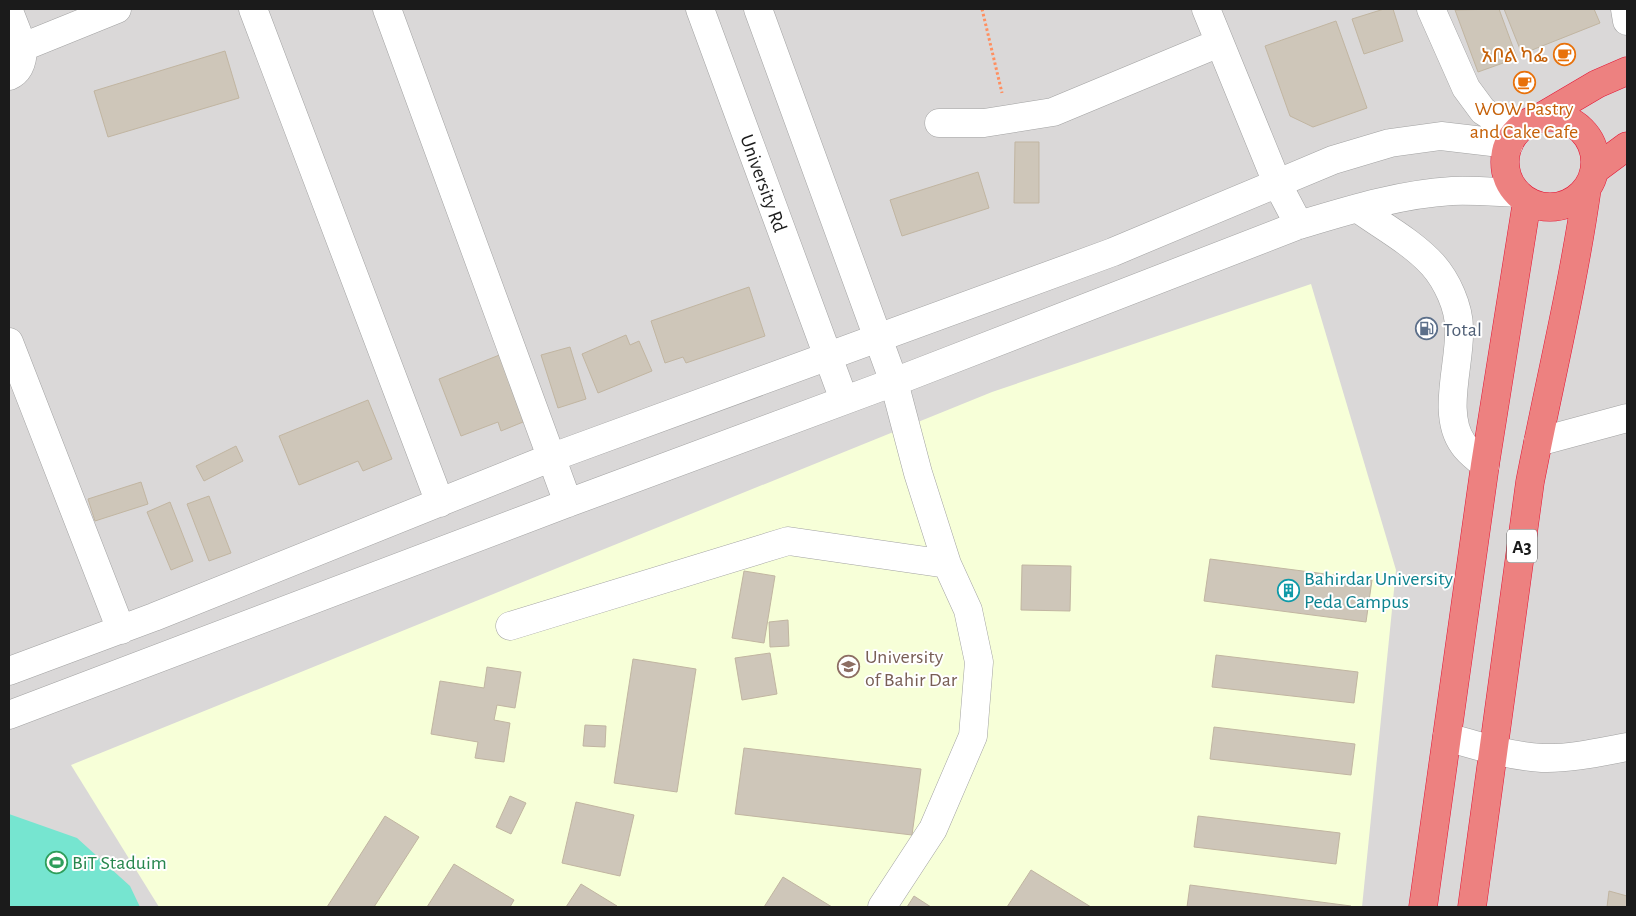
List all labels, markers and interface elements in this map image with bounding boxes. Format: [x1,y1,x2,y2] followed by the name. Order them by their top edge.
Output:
[1552,43,1576,67] cafe icon: አቦል ካፌ
[1481,46,1548,66] place label: አቦል ካፌ
[1512,70,1536,94] cafe icon: WOW Pastry and Cake Cafe
[1470,99,1578,142] place label: WOW Pastry and Cake Cafe
[736,132,790,235] street label: University Rd
[1415,317,1439,341] fuel station icon: Total
[1443,320,1482,340] place label: Total
[1507,530,1537,562] road number: A3
[1304,569,1454,612] place label: Bahirdar University Peda Campus
[1276,578,1300,602] building icon: Bahirdar University Peda Campus
[865,647,958,690] place label: University of Bahir Dar
[837,655,861,679] school or university icon: University of Bahir Dar
[44,850,68,874] sports icon: BiT Staduim
[72,853,167,873] place label: BiT Staduim

